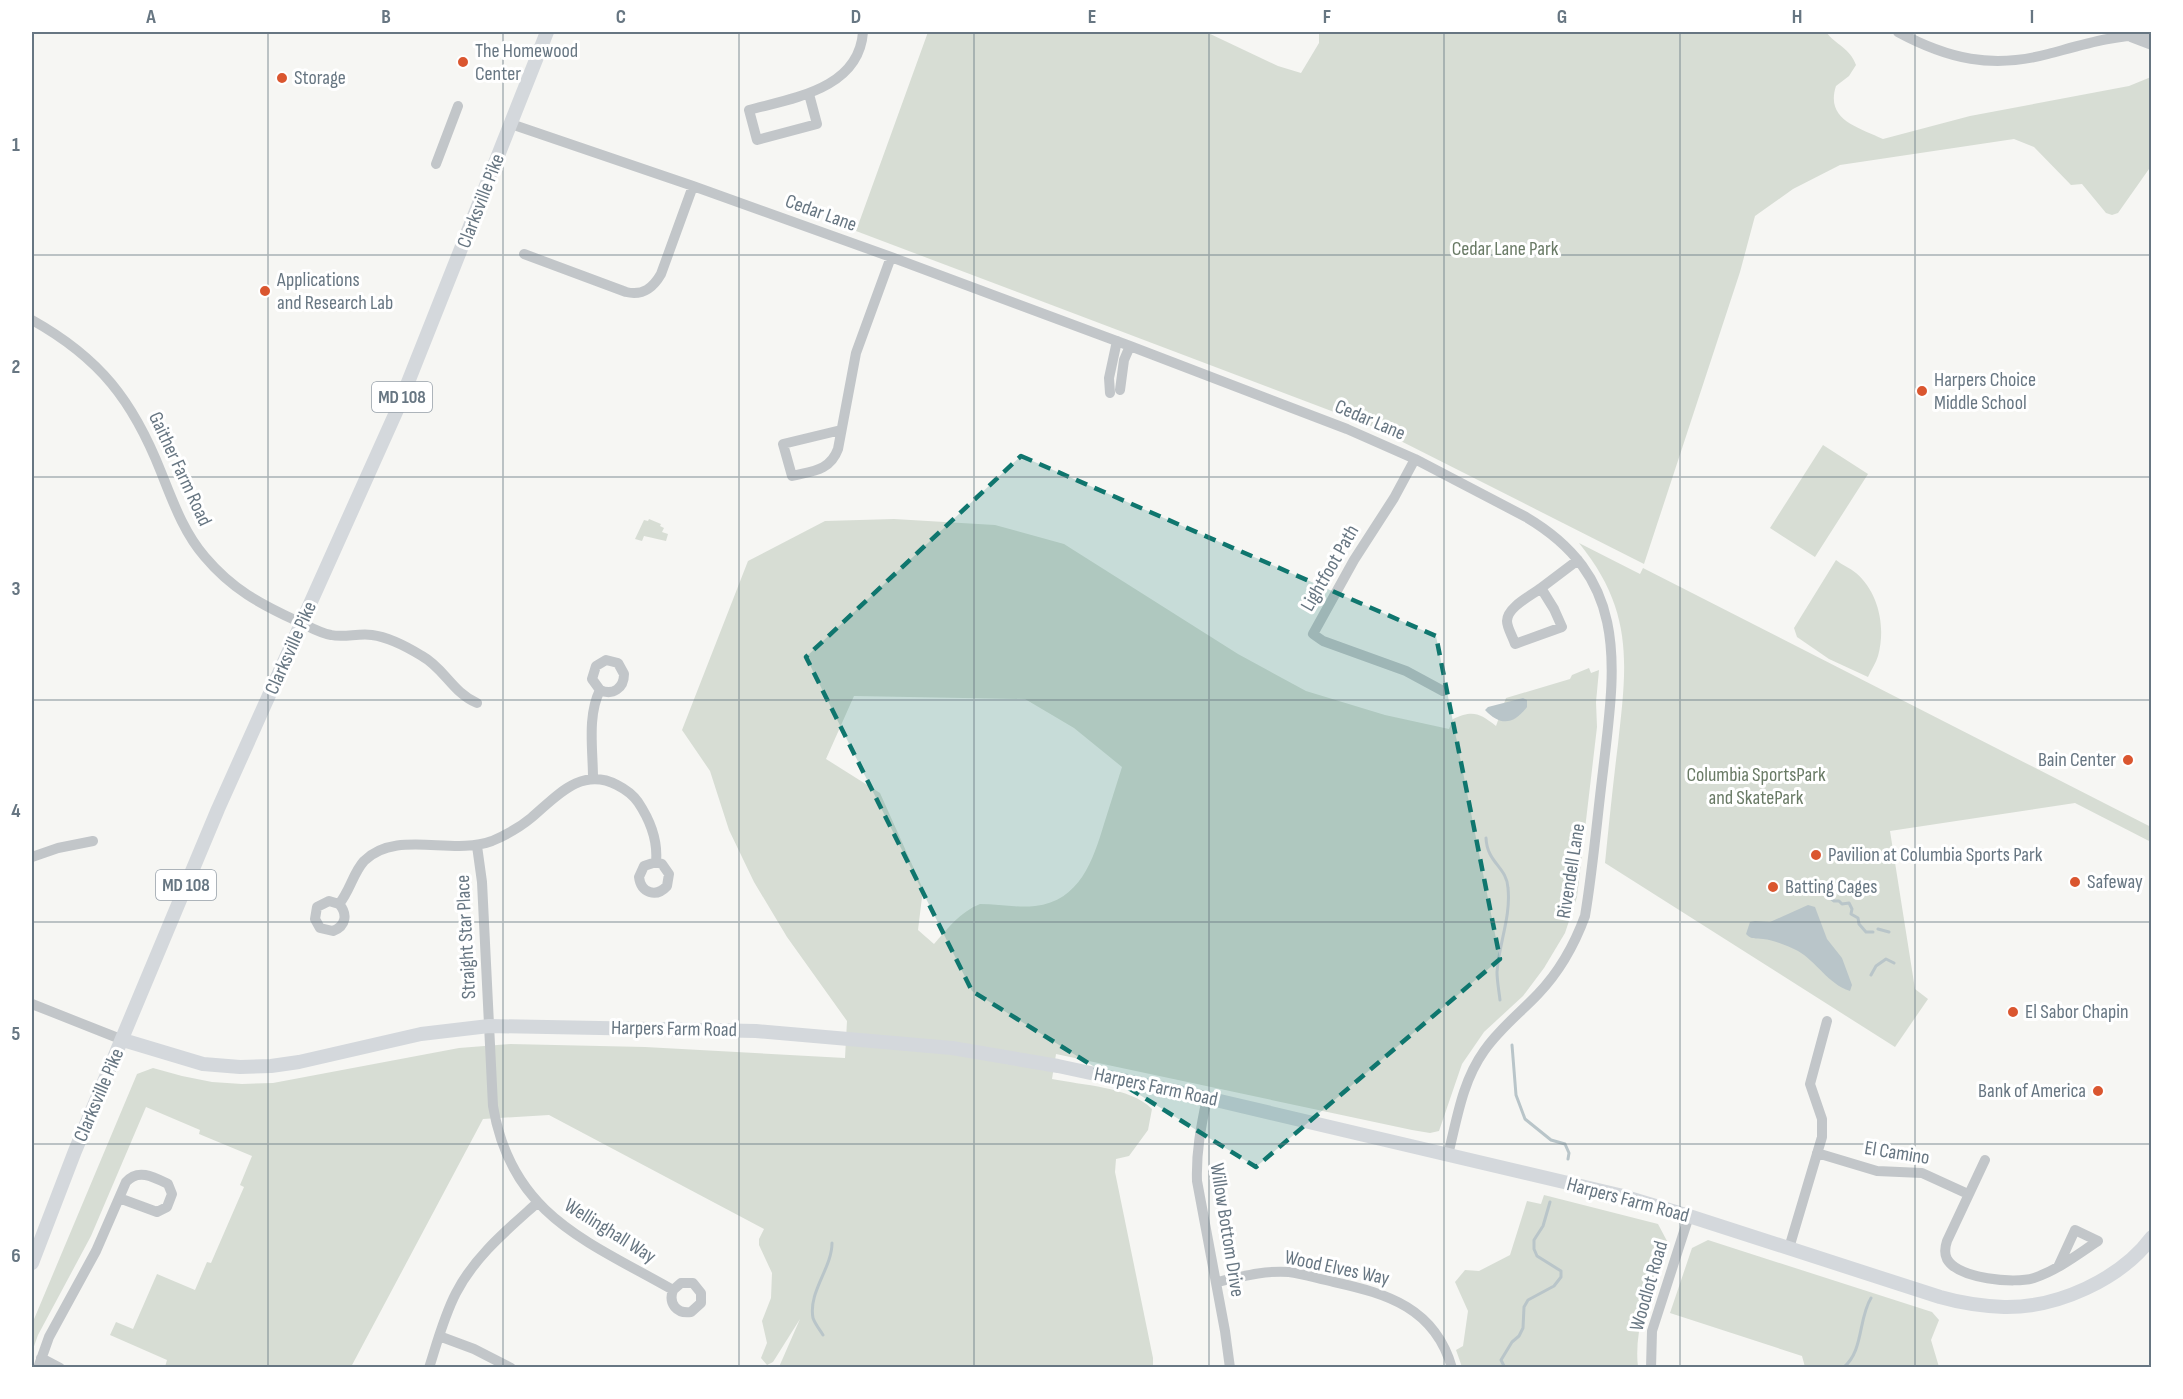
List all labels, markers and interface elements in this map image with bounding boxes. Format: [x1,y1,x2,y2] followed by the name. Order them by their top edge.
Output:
[145,5,156,29] text: A
[381,5,391,29] text: B
[616,5,626,29] text: C
[851,5,861,29] text: D
[1088,5,1096,29] text: E
[1323,5,1331,29] text: F
[1557,5,1567,29] text: G
[1792,5,1802,29] text: H
[2030,5,2034,29] text: I
[475,39,578,86] place label: The Homewood Center
[456,55,470,69] marker: The Homewood Center
[294,66,346,90] place label: Storage
[275,71,289,85] marker: Storage
[12,133,20,157] text: 1
[452,150,510,252] street label: Clarksville Pike
[782,189,860,237] street label: Cedar Lane
[1452,237,1559,261] park label: Cedar Lane Park
[276,268,393,315] place label: Applications and Research Lab
[258,284,272,298] marker: Applications and Research Lab
[12,355,20,379] text: 2
[1934,368,2036,415] place label: Harpers Choice Middle School
[372,382,432,412] road number: MD 108
[1915,384,1929,398] marker: Harpers Choice Middle School
[1331,394,1409,446] street label: Cedar Lane
[143,408,217,530] street label: Gaither Farm Road
[1296,521,1364,615] street label: Lightfoot Path
[12,577,21,601] text: 3
[260,598,322,698] street label: Clarksville Pike
[2038,748,2116,772] place label: Bain Center
[2121,753,2135,767] marker: Bain Center
[1686,763,1826,810] park label: Columbia SportsPark and SkatePark
[11,799,21,823] text: 4
[1552,822,1590,920] street label: Rivendell Lane
[1828,843,2043,867] place label: Pavilion at Columbia Sports Park
[1809,848,1823,862] marker: Pavilion at Columbia Sports Park
[156,870,216,900] road number: MD 108
[2087,870,2143,894] place label: Safeway
[451,874,481,1000] street label: Straight Star Place
[1785,875,1877,899] place label: Batting Cages
[2068,875,2082,889] marker: Safeway
[1766,880,1780,894] marker: Batting Cages
[2025,1000,2128,1024] place label: El Sabor Chapin
[2006,1005,2020,1019] marker: El Sabor Chapin
[611,1016,737,1042] street label: Harpers Farm Road
[12,1022,21,1046] text: 5
[69,1045,129,1145] street label: Clarksville Pike
[1092,1062,1220,1112] street label: Harpers Farm Road
[1978,1079,2086,1103] place label: Bank of America
[2091,1084,2105,1098] marker: Bank of America
[1863,1136,1931,1170] street label: El Camino
[1205,1161,1249,1299] street label: Willow Bottom Drive
[1564,1172,1692,1228] street label: Harpers Farm Road
[560,1193,660,1269] street label: Wellinghall Way
[1625,1238,1673,1334] street label: Woodlot Road
[11,1244,21,1268] text: 6
[1282,1245,1392,1291] street label: Wood Elves Way

